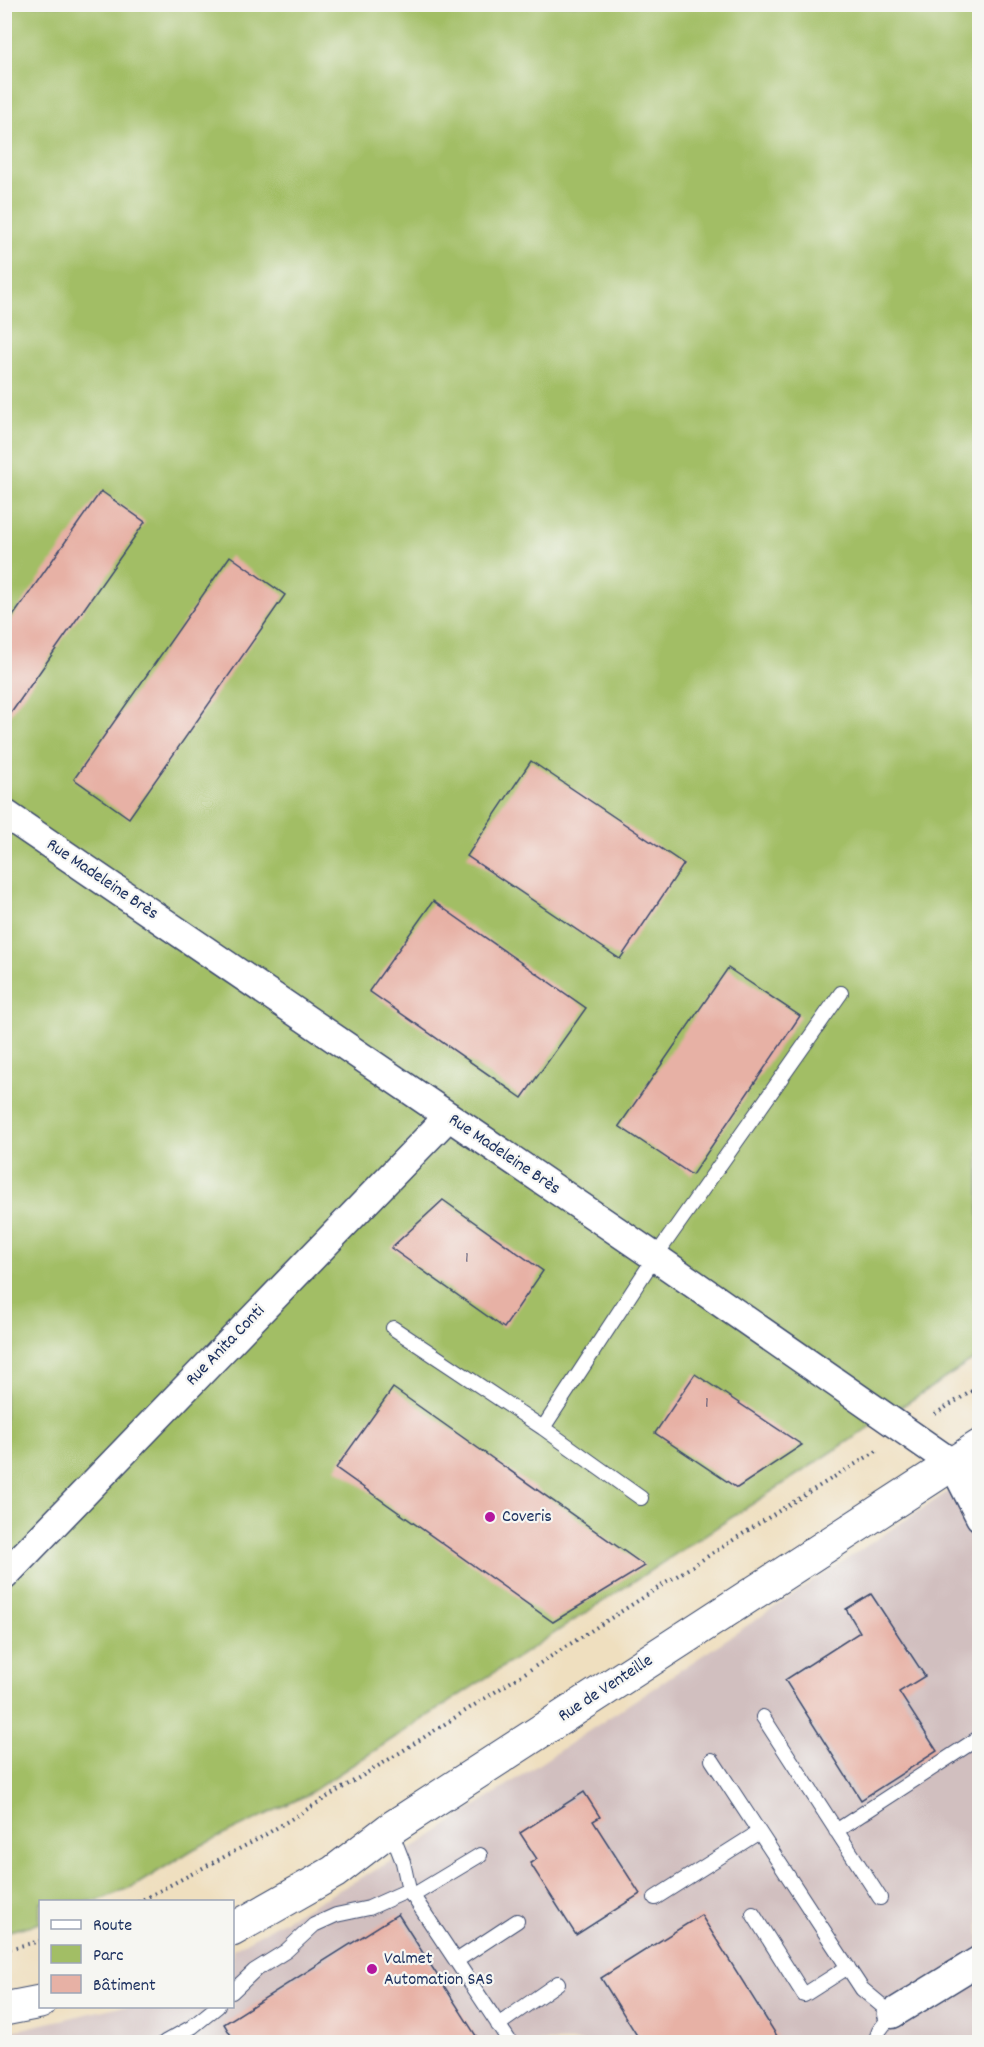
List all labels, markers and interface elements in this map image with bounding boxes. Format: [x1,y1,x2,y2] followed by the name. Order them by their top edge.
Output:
[41,833,163,927] street label: Rue Madeleine Brès
[443,1108,565,1202] street label: Rue Madeleine Brès
[465,1248,469,1270] house number: 1
[181,1300,271,1392] street label: Rue Anita Conti
[705,1393,709,1415] house number: 1
[502,1505,552,1530] place label: Coveris
[483,1510,497,1524] marker: Coveris
[554,1649,658,1729] street label: Rue de Venteille
[39,1900,234,2008] legend
[93,1914,132,1939] text: Route
[93,1944,124,1969] text: Parc
[384,1947,493,1993] place label: Valmet Automation SAS
[365,1962,379,1976] marker: Valmet Automation SAS
[93,1974,156,1999] text: Bâtiment

